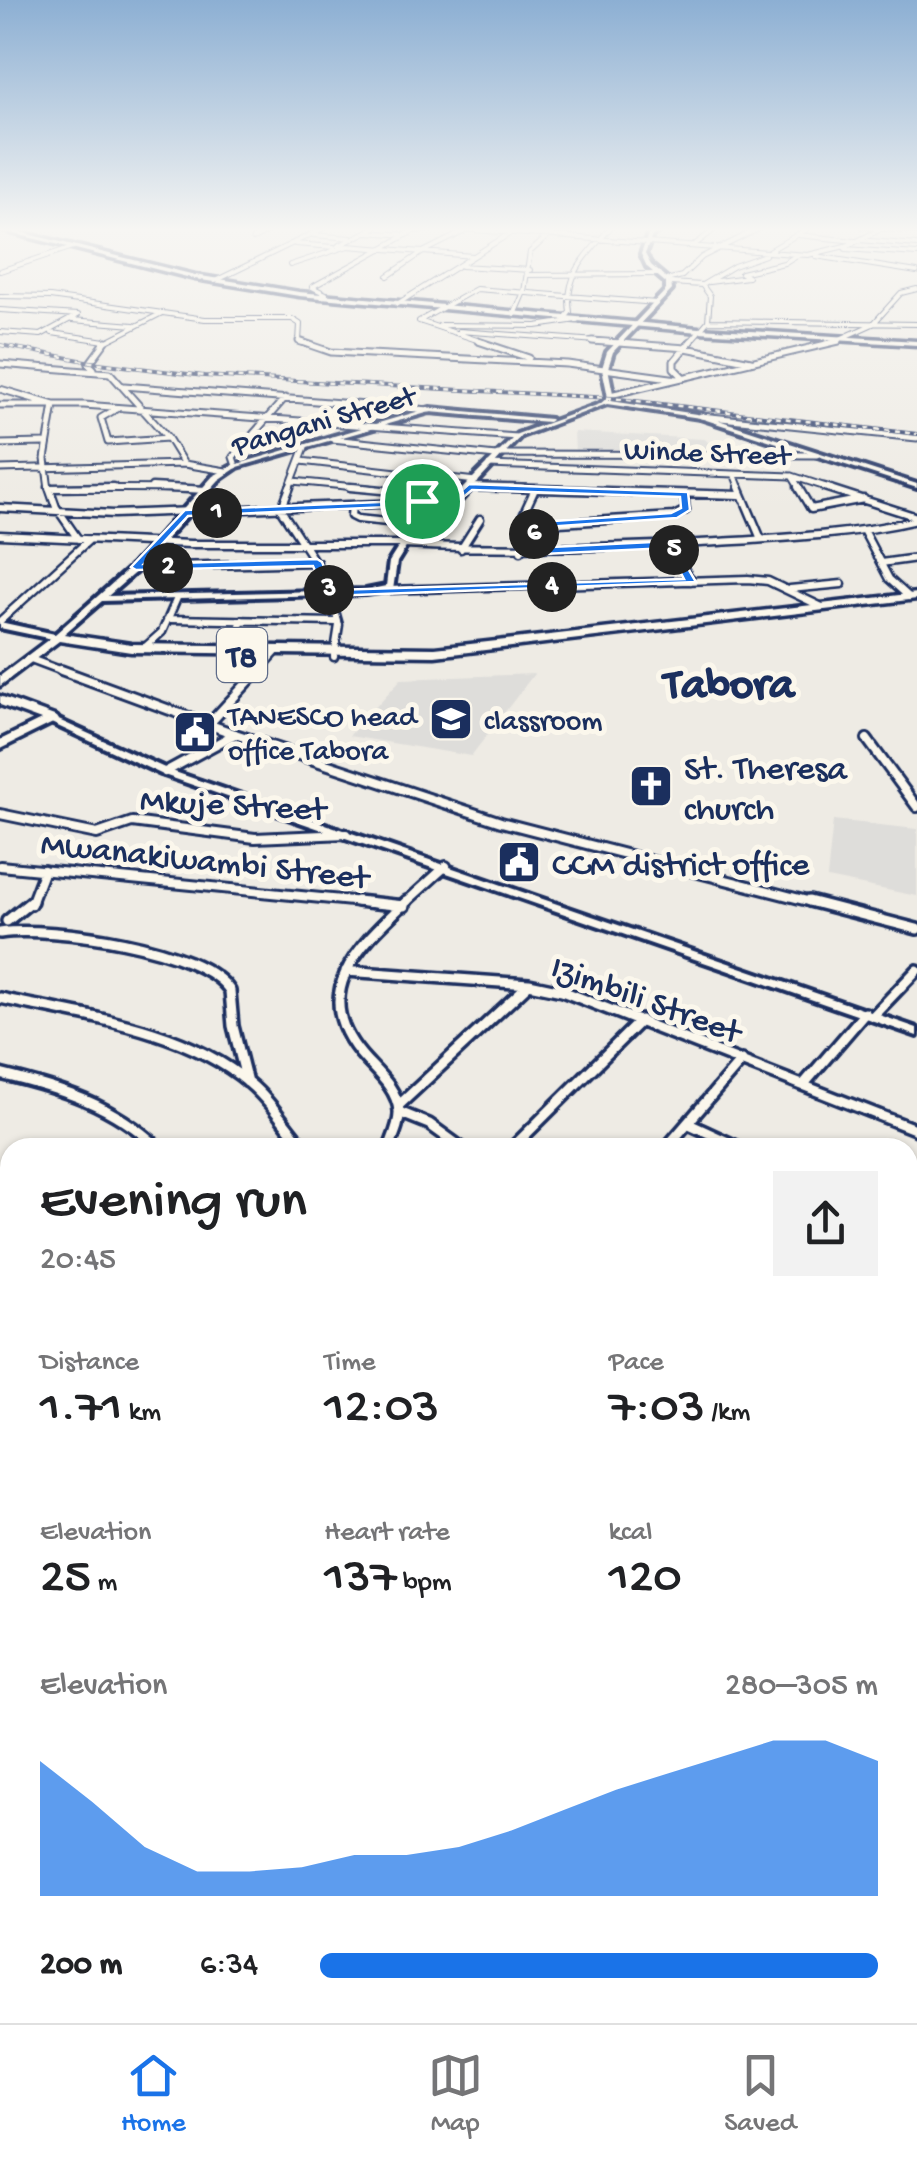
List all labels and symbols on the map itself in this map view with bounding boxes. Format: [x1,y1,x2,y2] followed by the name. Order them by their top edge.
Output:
[228,380,423,466] street label: Pangani Street
[623,435,793,476] street label: Winde Street
[380,459,465,544] pin
[192,488,242,538] pin: 1
[509,509,559,559] pin: 6
[649,525,699,575] pin: 5
[143,543,193,593] pin: 2
[527,562,577,612] pin: 4
[304,565,354,615] pin: 3
[217,628,267,682] road number: T8
[661,661,796,714] district label: Tabora
[428,696,474,742] school or university icon: classroom
[226,702,419,771] place label: TANESCO head office Tabora
[484,706,603,741] place label: classroom
[172,709,218,755] public building icon: TANESCO head office Tabora
[684,751,848,832] place label: St. Theresa church
[628,763,674,809] church icon: St. Theresa church
[139,782,329,833] street label: Mkuje Street
[39,826,373,901] street label: Mwanakiwambi Street
[496,839,542,885] public building icon: CCM district office
[552,847,810,888] place label: CCM district office
[544,949,748,1056] street label: Izimbili Street

